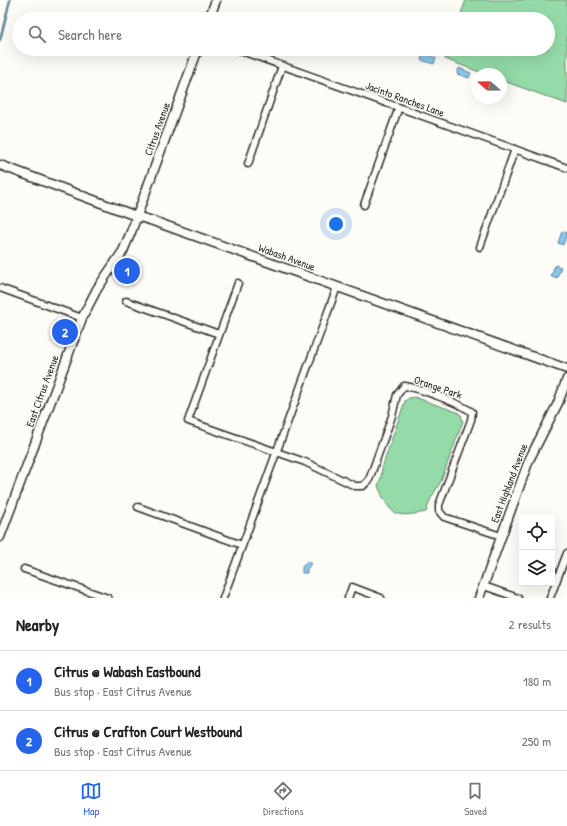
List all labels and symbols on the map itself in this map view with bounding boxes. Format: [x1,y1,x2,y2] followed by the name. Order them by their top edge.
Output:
[471,68,507,104] north arrow
[364,78,447,120] street label: Jacinto Ranches Lane
[141,100,173,158] street label: Citrus Avenue
[326,214,346,234] your location
[257,240,318,274] street label: Wabash Avenue
[114,256,140,286] pin: 1
[52,317,78,347] pin: 2
[23,353,62,429] street label: East Citrus Avenue
[412,372,464,402] street label: Orange Park
[487,441,531,525] street label: East Highland Avenue

